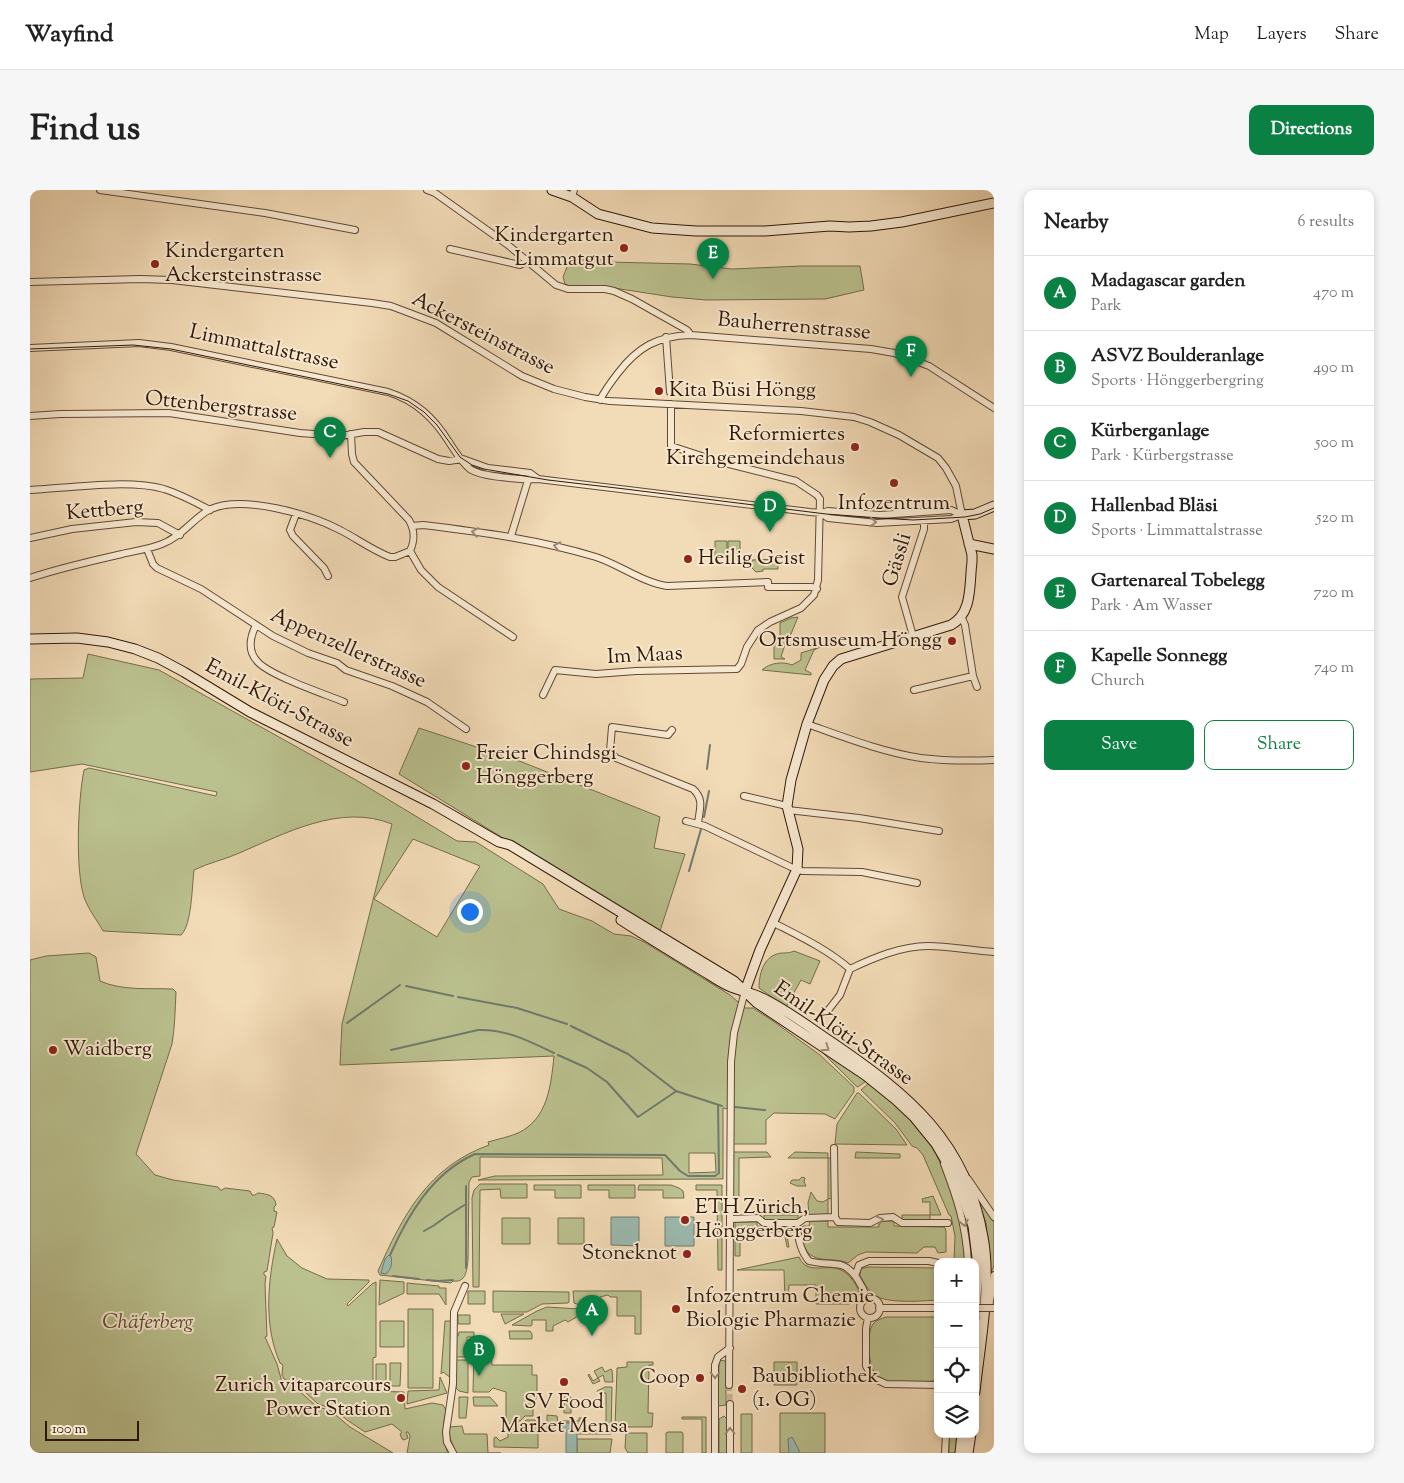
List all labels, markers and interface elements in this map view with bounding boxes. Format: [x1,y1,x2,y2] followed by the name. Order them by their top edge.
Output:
[25,18,113,52] text: Wayfind
[1194,22,1229,48] text: Map
[1257,22,1307,48] text: Layers
[1335,22,1379,48] text: Share
[30,105,140,156] text: Find us
[1249,105,1374,155] button: Directions
[1044,208,1109,238] text: Nearby
[1298,211,1354,234] text: 6 results
[494,221,614,275] place label: Kindergarten Limmatgut
[165,237,322,291] place label: Kindergarten Ackersteinstrasse
[697,238,729,279] pin: E
[618,242,630,254] marker: Kindergarten Limmatgut
[149,258,161,270] marker: Kindergarten Ackersteinstrasse
[1091,268,1245,295] text: Madagascar garden
[1054,282,1067,305] text: A
[1313,282,1354,305] text: 470 m
[406,285,560,383] street label: Ackersteinstrasse
[1091,295,1122,318] text: Park
[716,305,872,349] street label: Bauherrenstrasse
[187,318,341,378] street label: Limmattalstrasse
[895,336,927,377] pin: F
[1091,343,1264,370] text: ASVZ Boulderanlage
[1055,357,1065,380] text: B
[1313,357,1354,380] text: 490 m
[1091,370,1264,393] text: Sports · Hönggerbergring
[669,376,816,406] place label: Kita Büsi Höngg
[143,384,299,430] street label: Ottenbergstrasse
[653,385,665,397] marker: Kita Büsi Höngg
[314,417,346,458] pin: C
[1091,418,1209,445] text: Kürberganlage
[666,420,845,474] place label: Reformiertes Kirchgemeindehaus
[1054,432,1066,455] text: C
[1315,432,1354,455] text: 500 m
[849,441,861,453] marker: Reformiertes Kirchgemeindehaus
[1091,445,1234,468] text: Park · Kürbergstrasse
[888,477,900,489] marker: Infozentrum
[838,489,950,519] place label: Infozentrum
[754,491,786,532] pin: D
[65,493,145,529] street label: Kettberg
[1091,493,1218,520] text: Hallenbad Bläsi
[1054,507,1066,530] text: D
[1316,507,1354,530] text: 520 m
[870,517,877,527] one-way arrow
[1091,520,1263,543] text: Sports · Limmattalstrasse
[470,527,478,538] one-way arrow
[876,529,920,591] street label: Gässli
[552,541,561,552] one-way arrow
[698,544,805,574] place label: Heilig Geist
[682,553,694,565] marker: Heilig Geist
[1091,568,1265,595] text: Gartenareal Tobelegg
[1055,582,1065,605] text: E
[1314,582,1354,605] text: 720 m
[1091,595,1212,618] text: Park · Am Wasser
[265,601,431,697] street label: Appenzellerstrasse
[759,626,942,656] place label: Ortsmuseum Höngg
[946,635,958,647] marker: Ortsmuseum Höngg
[606,639,684,673] street label: Im Maas
[1091,643,1227,670] text: Kapelle Sonnegg
[199,652,359,756] street label: Emil-Klöti-Strasse
[1056,657,1064,680] text: F
[1314,657,1354,680] text: 740 m
[1091,670,1145,693] text: Church
[1044,720,1194,770] button: Save
[1204,720,1354,770] button: Share
[476,739,617,793] place label: Freier Chindsgi Hönggerberg
[460,760,472,772] marker: Freier Chindsgi Hönggerberg
[457,899,483,925] your location
[767,974,919,1094] street label: Emil-Klöti-Strasse
[63,1035,152,1065] place label: Waidberg
[820,1042,829,1051] one-way arrow
[47,1044,59,1056] marker: Waidberg
[695,1193,812,1247] place label: ETH Zürich, Hönggerberg
[679,1214,691,1226] marker: ETH Zürich, Hönggerberg
[876,1215,884,1226] one-way arrow
[958,1219,969,1228] one-way arrow
[582,1239,677,1269] place label: Stoneknot
[681,1248,693,1260] marker: Stoneknot
[934,1258,979,1438] map controls
[934,1258,979,1303] button: +
[686,1282,874,1336] place label: Infozentrum Chemie Biologie Pharmazie
[576,1295,608,1336] pin: A
[670,1303,682,1315] marker: Infozentrum Chemie Biologie Pharmazie
[934,1303,979,1348] button: −
[102,1308,194,1338] park label: Chäferberg
[463,1335,495,1376] pin: B
[934,1348,979,1393] button: locate
[752,1362,879,1416] place label: Baubibliothek (1. OG)
[639,1363,690,1393] place label: Coop
[216,1371,391,1425] place label: Zurich vitaparcours Power Station
[694,1372,706,1384] marker: Coop
[710,1372,720,1380] one-way arrow
[558,1376,570,1388] marker: SV Food Market Mensa
[736,1383,748,1395] marker: Baubibliothek (1. OG)
[500,1388,628,1442] place label: SV Food Market Mensa
[395,1392,407,1404] marker: Zurich vitaparcours Power Station
[934,1393,979,1438] button: layers
[45,1418,139,1441] scale bar
[52,1420,86,1440] text: 100 m
[725,1427,735,1435] one-way arrow

